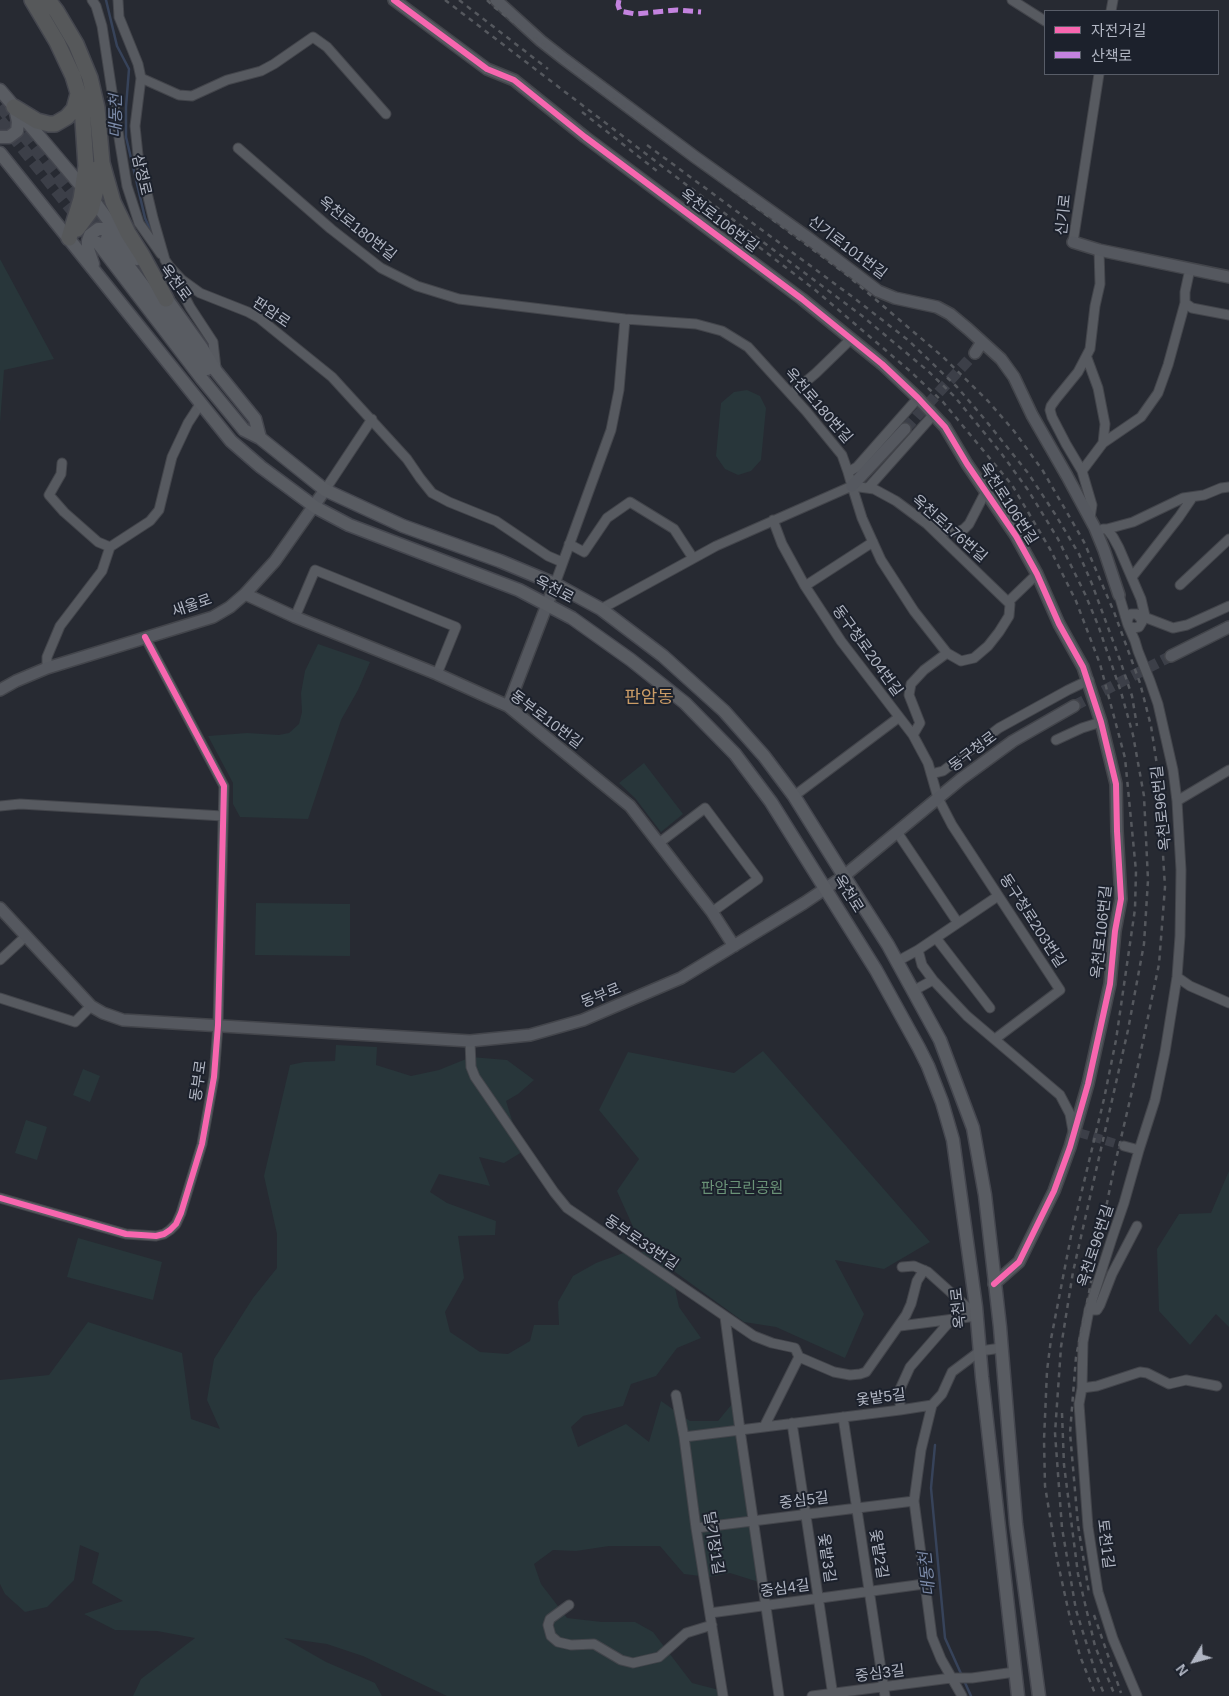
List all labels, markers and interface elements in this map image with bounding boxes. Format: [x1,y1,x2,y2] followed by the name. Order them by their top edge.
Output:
[1044,10,1219,75] legend
[1091,22,1146,39] text: 자전거길
[1091,47,1132,64] text: 산책로
[107,94,127,138] water label: 대동천
[128,153,154,197] street label: 삼정로
[676,186,762,256] street label: 옥천로106번길
[314,193,400,265] street label: 옥천로180번길
[1053,193,1075,237] street label: 신기로
[804,213,890,283] street label: 신기로101번길
[156,261,194,305] street label: 옥천로
[249,294,293,332] street label: 판암로
[780,365,856,447] street label: 옥천로180번길
[975,460,1041,548] street label: 옥천로106번길
[908,491,990,567] street label: 옥천로176번길
[531,572,577,608] street label: 옥천로
[169,591,215,621] street label: 새울로
[828,602,906,700] street label: 동구청로204번길
[506,687,586,753] street label: 동부로10번길
[624,687,674,709] district label: 판암동
[946,728,1000,776] street label: 동구청로
[1149,764,1175,852] street label: 옥천로96번길
[995,871,1069,971] street label: 동구청로203번길
[829,872,867,916] street label: 옥천로
[1088,884,1116,980] street label: 옥천로106번길
[578,980,624,1012] street label: 동부로
[187,1059,211,1103] street label: 동부로
[701,1180,783,1198] park label: 판암근린공원
[1074,1202,1118,1290] street label: 옥천로96번길
[600,1212,682,1274] street label: 동부로33번길
[948,1286,970,1330] street label: 옥천로
[855,1386,907,1410] street label: 옻밭5길
[778,1489,830,1513] street label: 중심5길
[699,1510,727,1576] street label: 달기장1길
[1093,1518,1117,1570] street label: 토천1길
[865,1528,891,1580] street label: 옻밭2길
[814,1532,838,1584] street label: 옻밭3길
[916,1551,940,1597] water label: 대동천
[759,1577,811,1601] street label: 중심4길
[1169,1636,1219,1686] north arrow
[1173,1661,1191,1679] text: N
[854,1662,906,1686] street label: 중심3길

